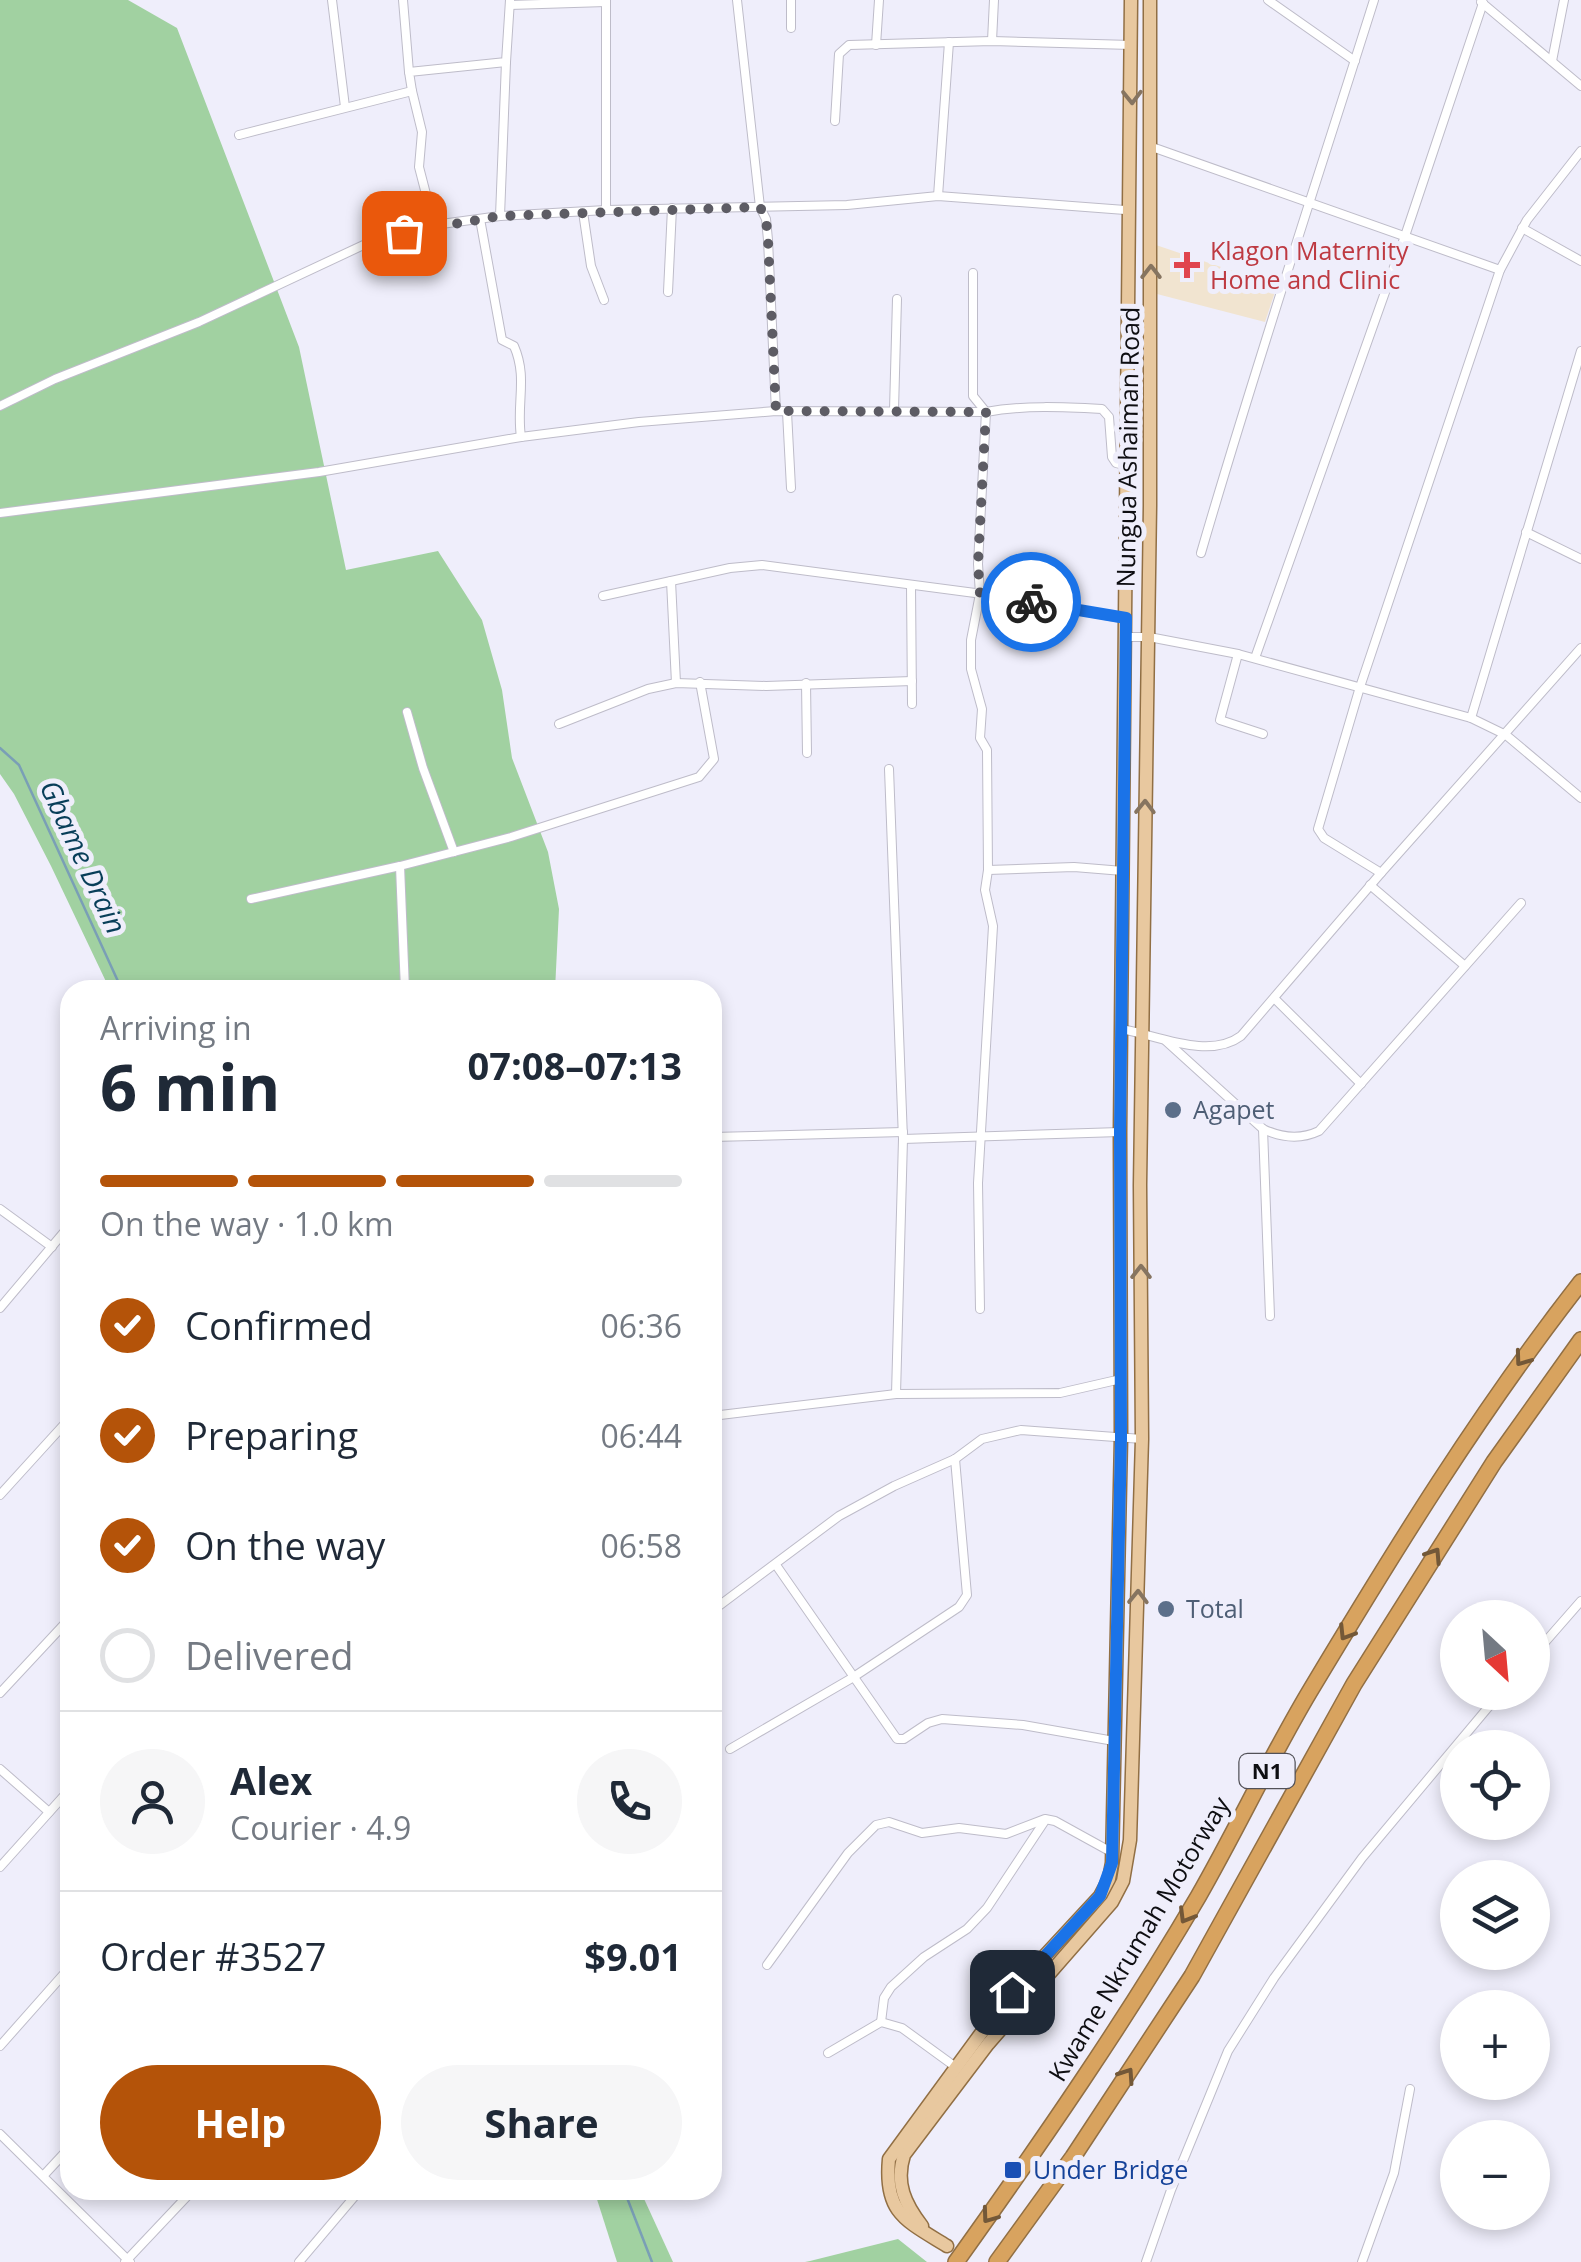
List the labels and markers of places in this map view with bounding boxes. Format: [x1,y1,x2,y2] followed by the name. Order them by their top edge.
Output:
[362,191,447,276] pin
[1210,233,1409,296] place label: Klagon Maternity Home and Clinic
[1174,252,1200,278] marker: Klagon Maternity Home and Clinic
[1193,1092,1275,1126] place label: Agapet
[1162,1099,1184,1121] marker: Agapet
[1186,1591,1244,1625] place label: Total
[1155,1598,1177,1620] marker: Total
[970,1950,1055,2035] pin
[1033,2152,1188,2186] place label: Under Bridge
[1002,2159,1024,2181] marker: Under Bridge

